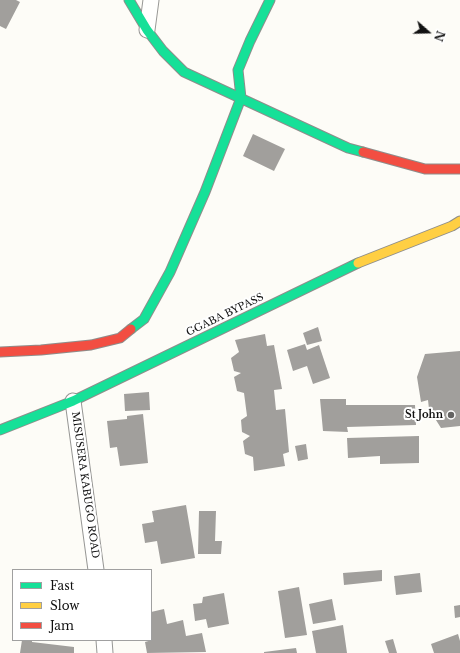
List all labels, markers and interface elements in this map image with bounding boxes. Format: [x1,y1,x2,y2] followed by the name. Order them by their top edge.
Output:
[408,12,448,52] north arrow
[431,29,448,43] text: N
[184,291,266,339] street label: GGABA BYPASS
[405,409,443,421] place label: St John
[446,410,456,420] marker: St John
[69,411,101,559] street label: MISUSERA KABUGO ROAD
[12,569,152,641] legend
[50,578,74,593] text: Fast
[50,598,79,613] text: Slow
[50,618,74,633] text: Jam

